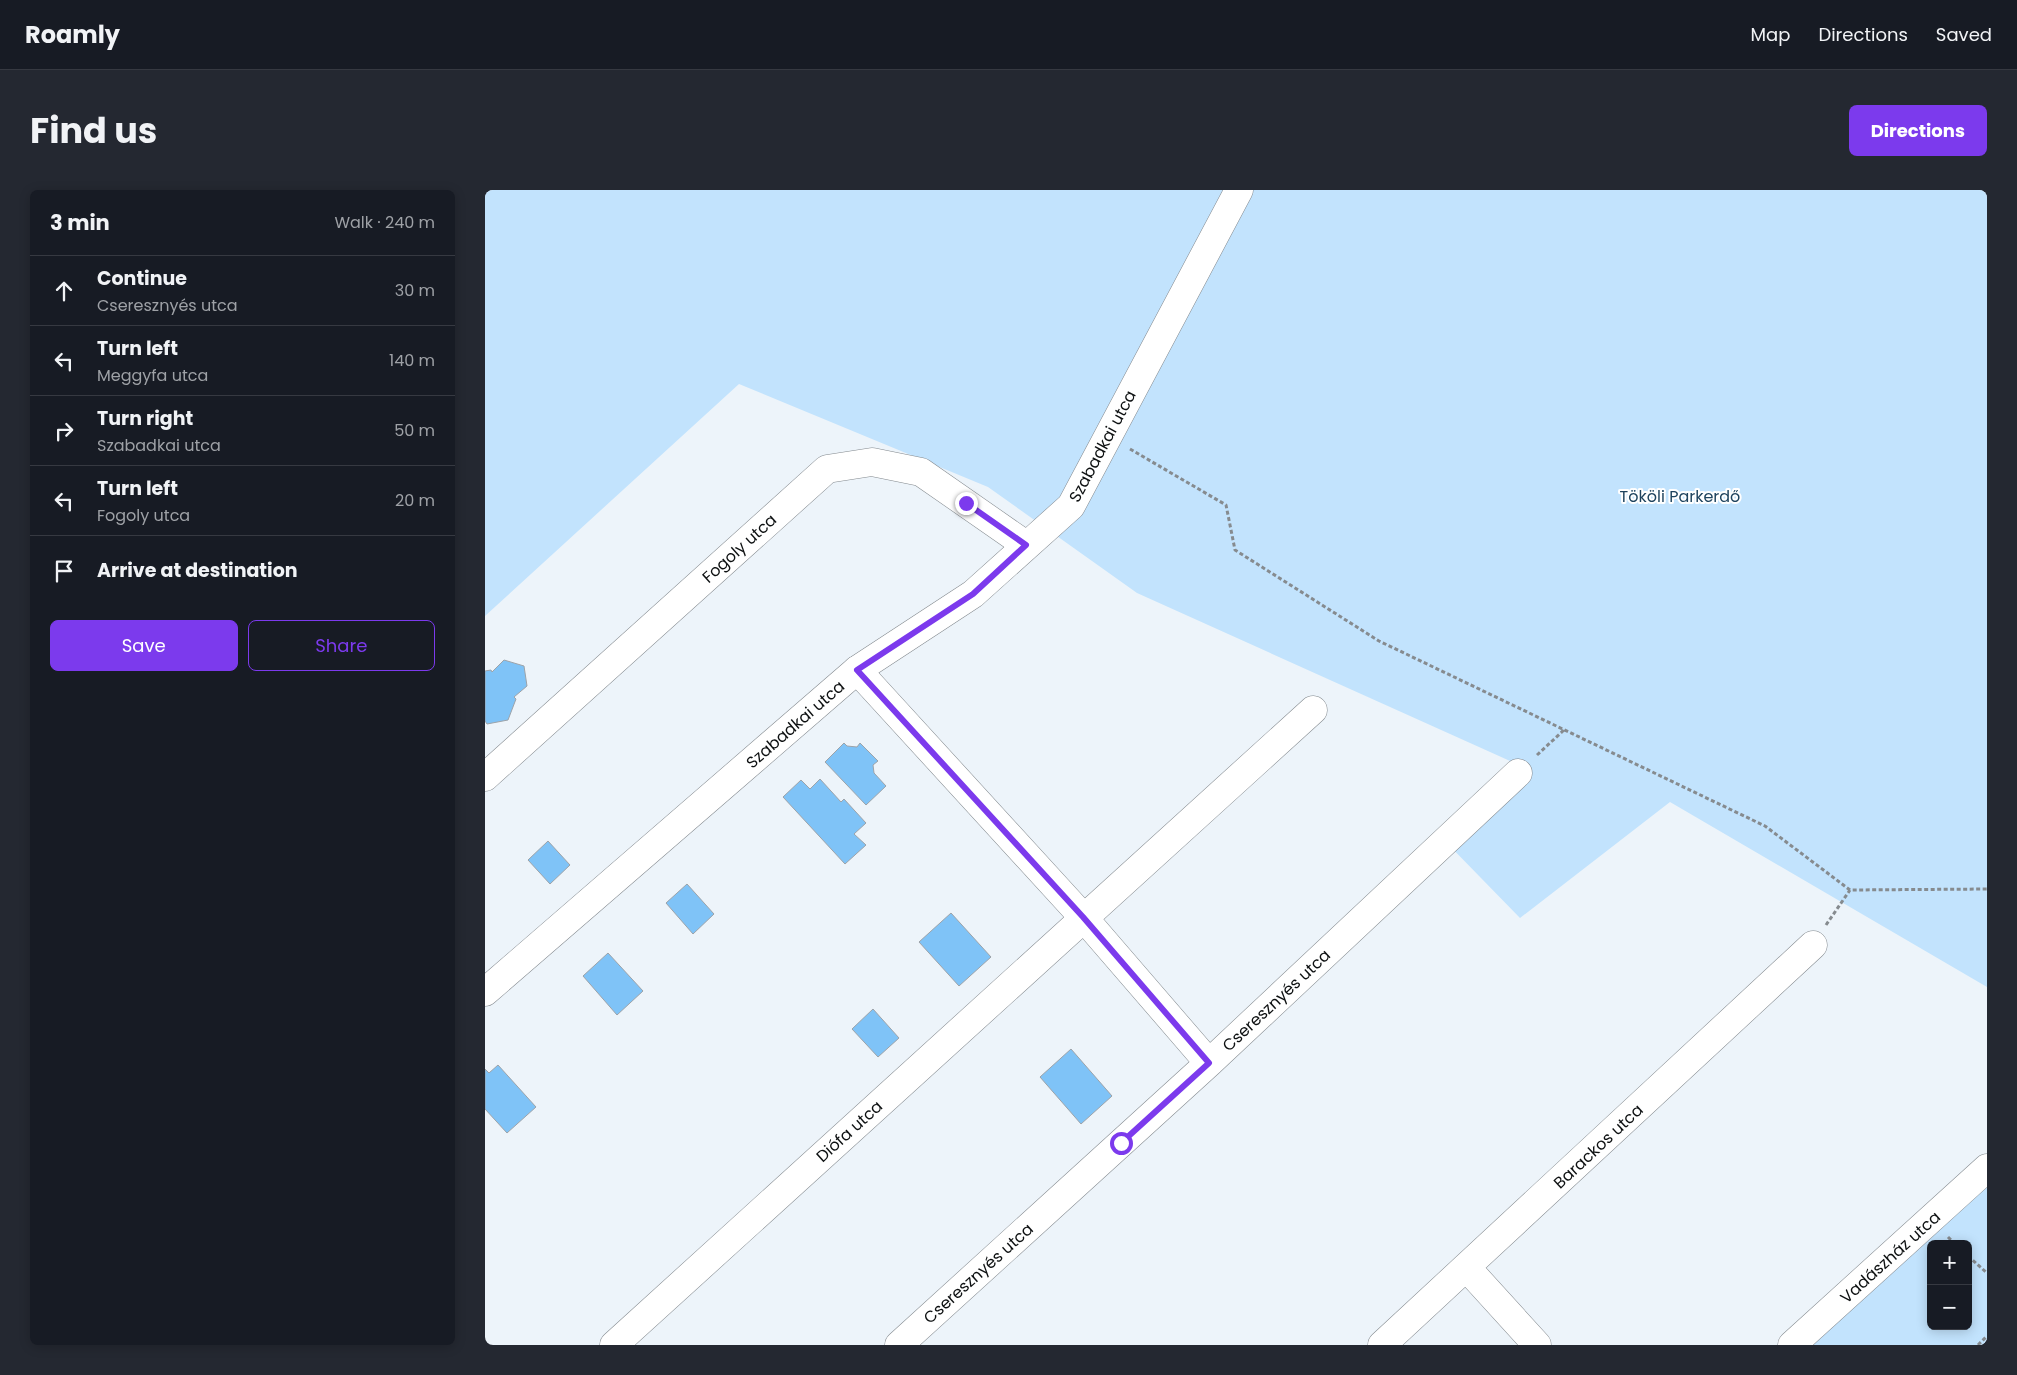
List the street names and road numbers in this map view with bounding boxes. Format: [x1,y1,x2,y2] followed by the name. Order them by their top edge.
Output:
[1063,386,1142,506] street label: Szabadkai utca
[697,509,782,588] street label: Fogoly utca
[741,675,850,774] street label: Szabadkai utca
[1217,944,1336,1057] street label: Cseresznyés utca
[811,1095,888,1167] street label: Diófa utca
[1549,1099,1648,1194] street label: Barackos utca
[1835,1206,1946,1309] street label: Vadászház utca
[918,1218,1038,1329] street label: Cseresznyés utca

